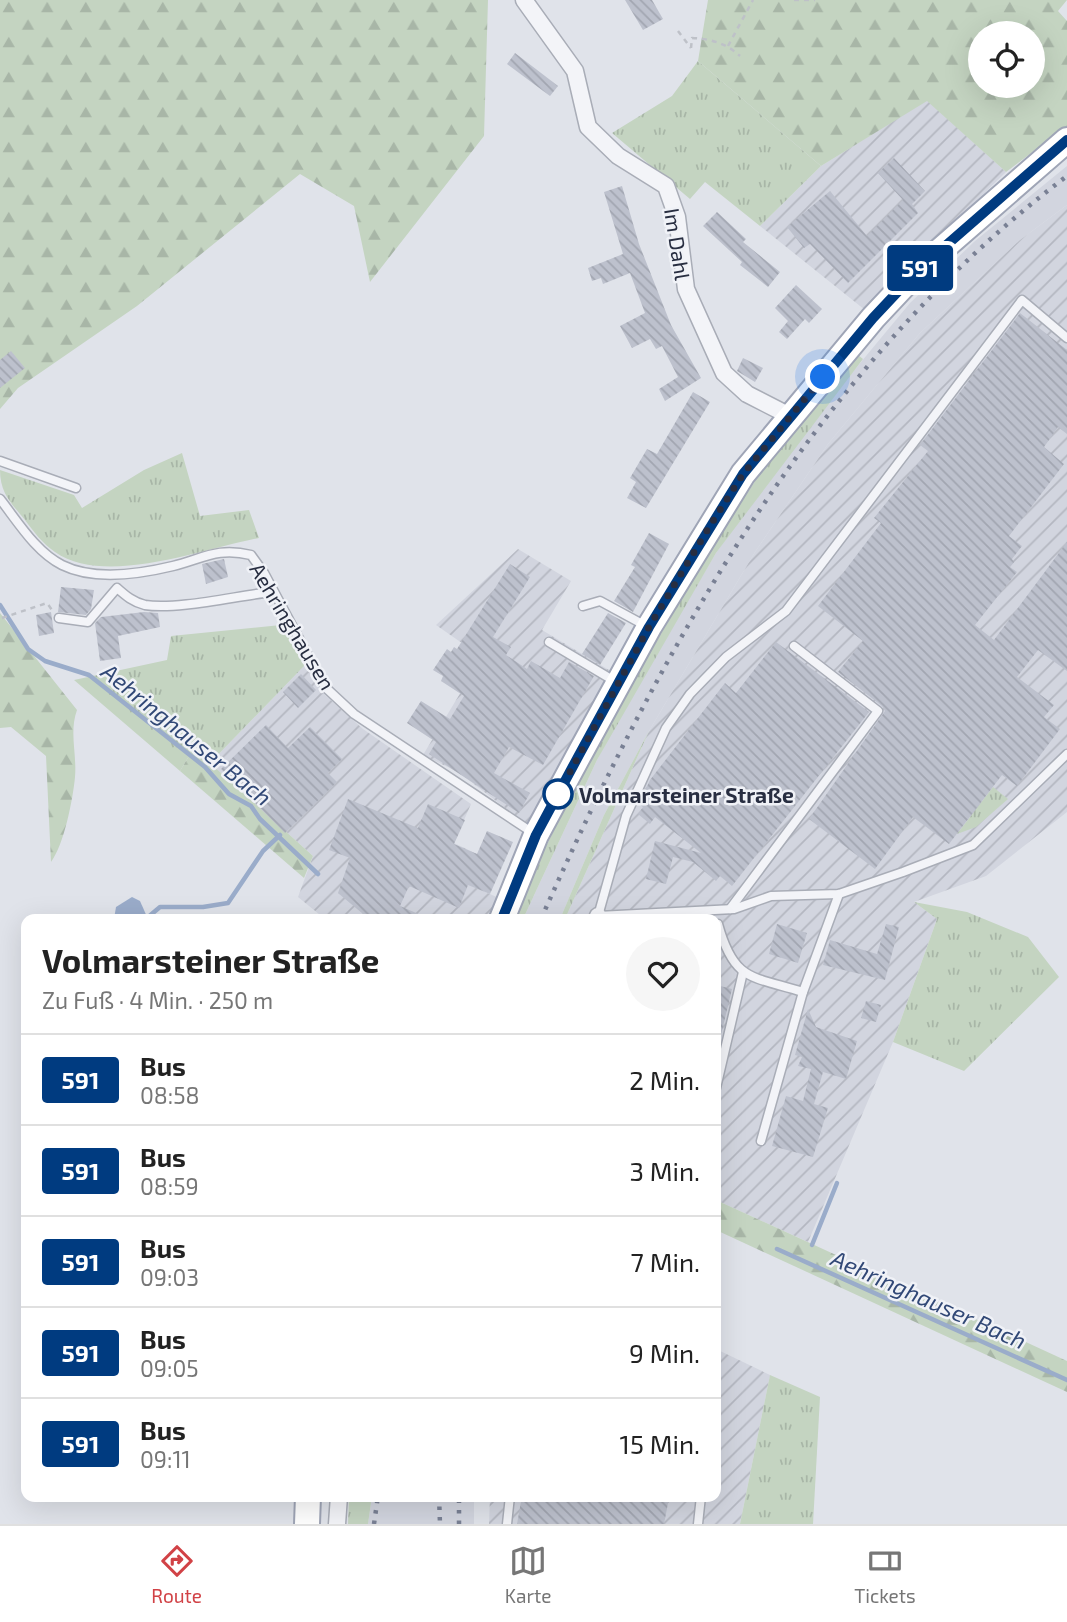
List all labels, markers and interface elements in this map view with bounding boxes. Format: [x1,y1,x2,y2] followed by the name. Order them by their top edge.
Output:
[968,21,1045,98] map controls
[968,21,1045,98] button: locate
[660,206,696,283] street label: Im Dahl
[880,245,960,291] line badge: 591
[901,253,939,282] text: 591
[805,359,840,394] your location
[245,558,341,694] street label: Aehringhausen
[96,656,278,811] water label: Aehringhauser Bach
[543,779,573,809] marker: Volmarsteiner Straße
[579,782,794,807] place label: Volmarsteiner Straße
[626,937,700,1011] button: heart
[42,940,379,980] text: Volmarsteiner Straße
[42,986,273,1014] text: Zu Fuß · 4 Min. · 250 m
[140,1050,186,1081] text: Bus
[629,1064,700,1095] text: 2 Min.
[62,1065,99,1094] text: 591
[140,1081,200,1109] text: 08:58
[140,1141,186,1172] text: Bus
[629,1155,700,1186] text: 3 Min.
[62,1156,99,1185] text: 591
[140,1172,199,1200] text: 08:59
[140,1232,186,1263] text: Bus
[826,1243,1031,1355] water label: Aehringhauser Bach
[631,1246,700,1277] text: 7 Min.
[62,1247,99,1276] text: 591
[140,1263,199,1291] text: 09:03
[140,1323,186,1354] text: Bus
[629,1337,700,1368] text: 9 Min.
[62,1338,99,1367] text: 591
[140,1354,199,1382] text: 09:05
[140,1414,186,1445] text: Bus
[620,1428,700,1459] text: 15 Min.
[62,1429,99,1458] text: 591
[140,1445,191,1473] text: 09:11
[151,1542,202,1607] tab: Route
[505,1542,551,1607] tab: Karte
[854,1542,916,1607] tab: Tickets

